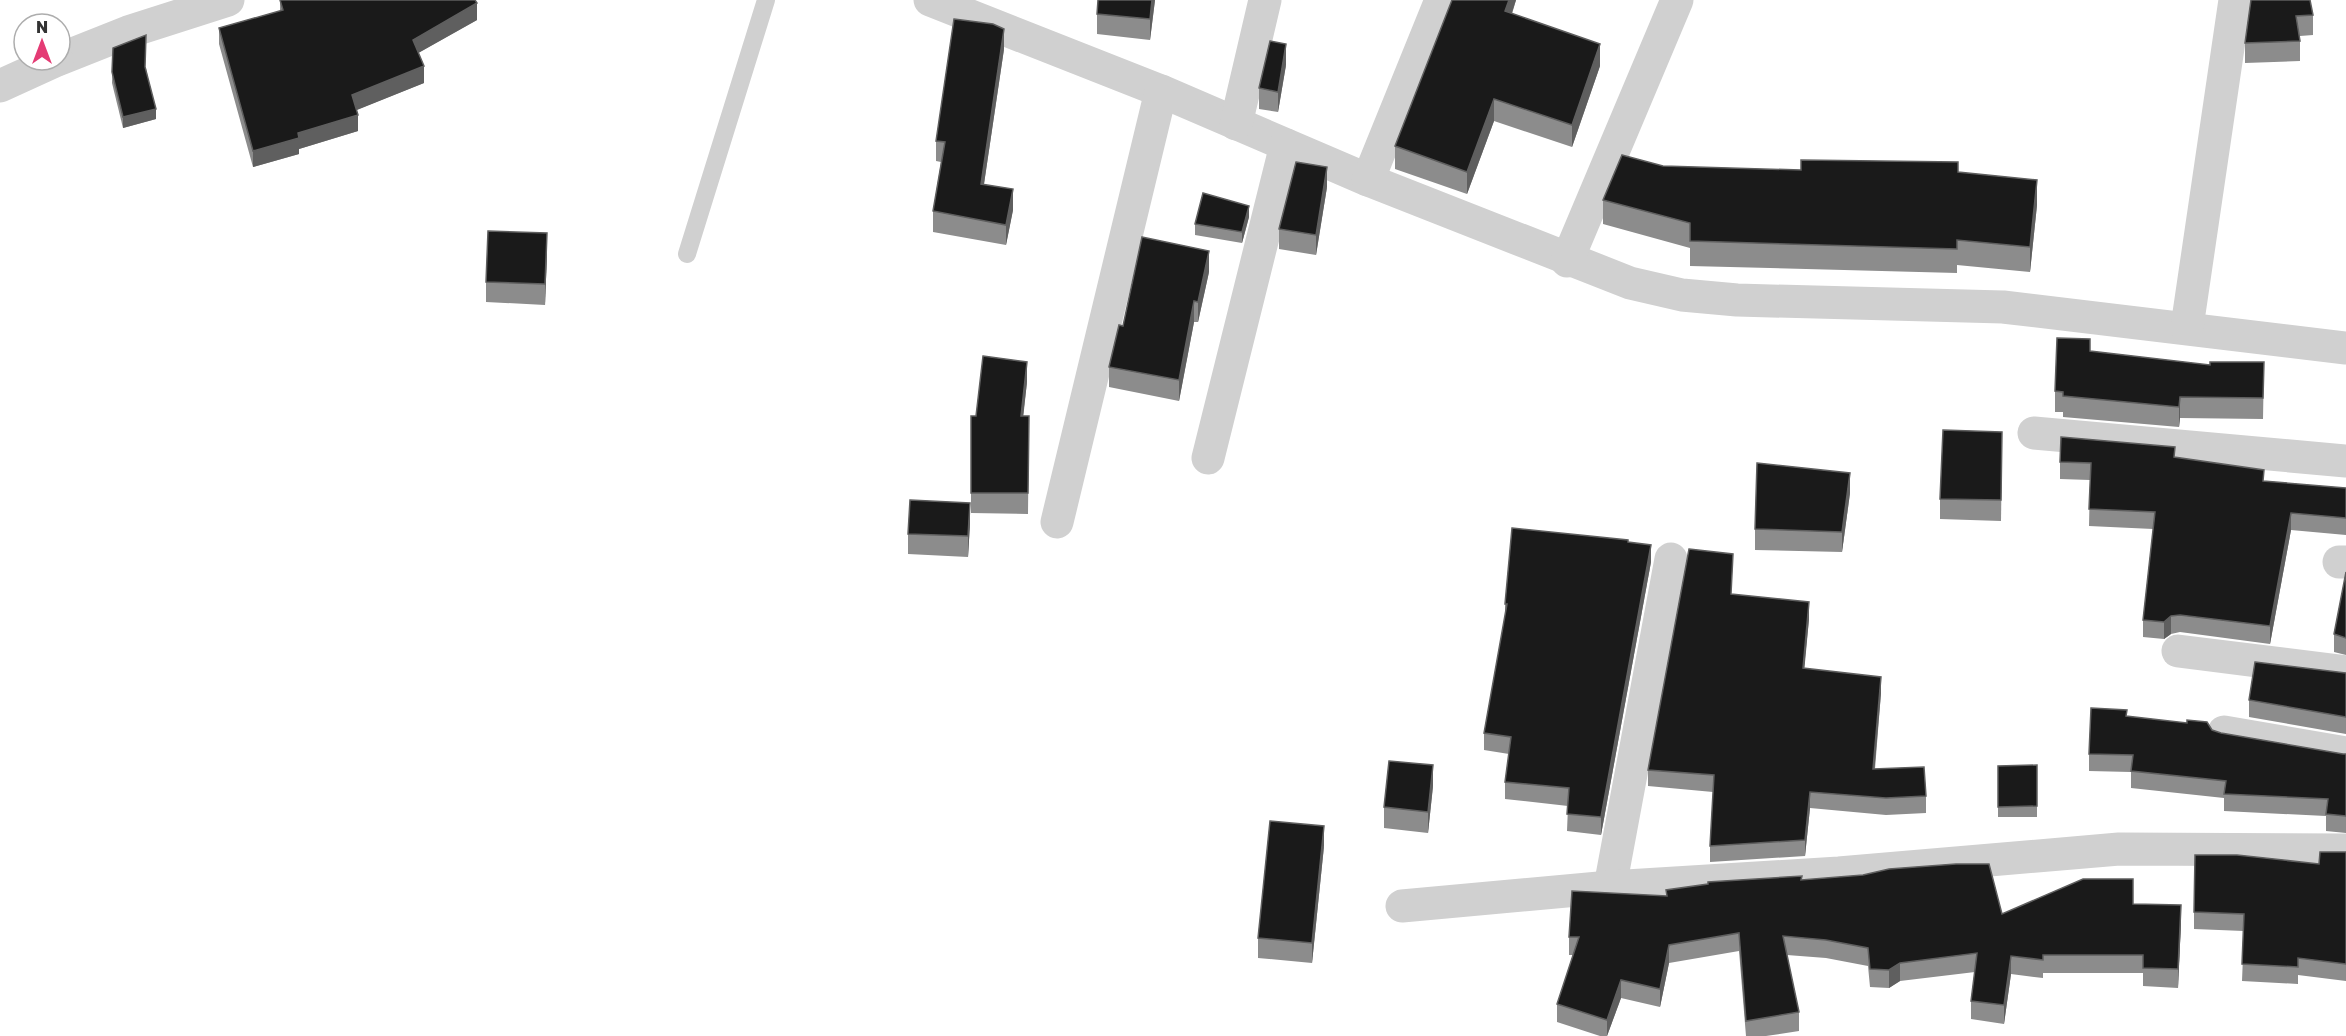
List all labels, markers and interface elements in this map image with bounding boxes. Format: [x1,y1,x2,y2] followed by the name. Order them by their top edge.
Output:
[12,12,72,72] north arrow
[36,17,48,37] text: N

